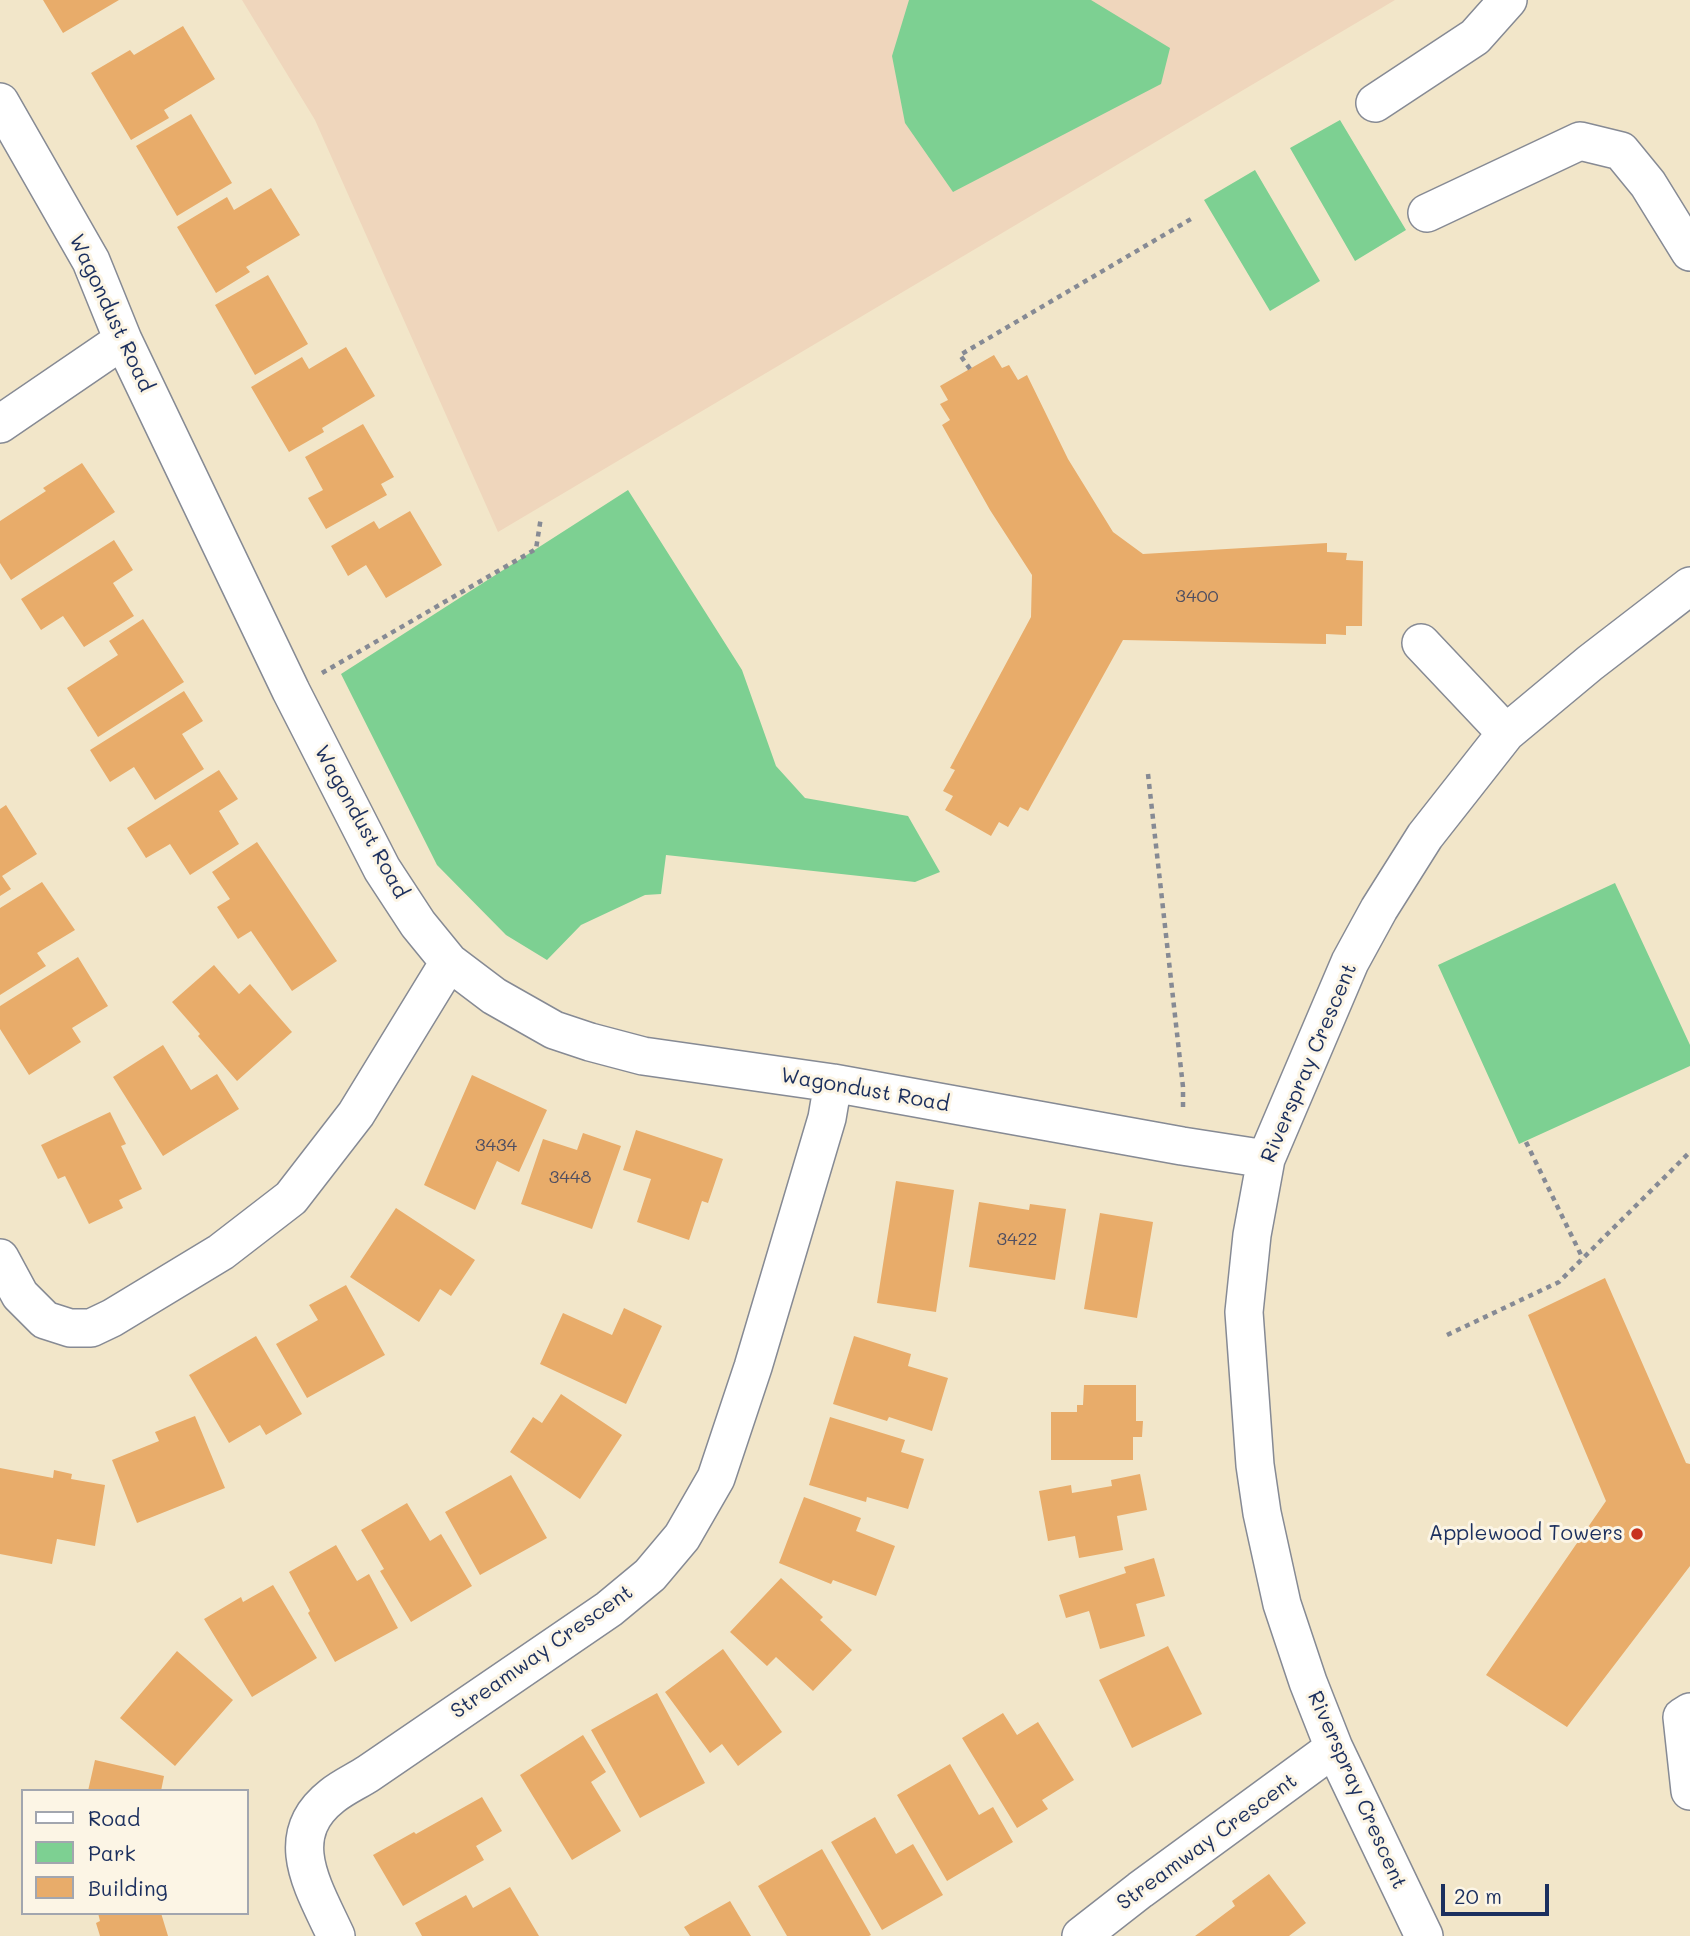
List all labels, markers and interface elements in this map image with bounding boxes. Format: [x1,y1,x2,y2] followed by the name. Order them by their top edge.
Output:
[63,230,159,396] street label: Wagondust Road
[1175,585,1219,607] house number: 3400
[309,741,413,903] street label: Wagondust Road
[1256,960,1362,1166] street label: Riverspray Crescent
[779,1063,951,1117] street label: Wagondust Road
[475,1134,517,1156] house number: 3434
[549,1166,591,1188] house number: 3448
[996,1228,1038,1250] house number: 3422
[1429,1521,1623,1547] place label: Applewood Towers
[1629,1526,1645,1542] marker: Applewood Towers
[446,1580,638,1724] street label: Streamway Crescent
[1302,1687,1412,1893] street label: Riverspray Crescent
[1112,1768,1302,1916] street label: Streamway Crescent
[21,1789,248,1915] legend
[88,1804,140,1831] text: Road
[88,1839,136,1866] text: Park
[1445,1870,1554,1914] scale bar
[88,1874,168,1901] text: Building
[1454,1882,1502,1909] text: 20 m

